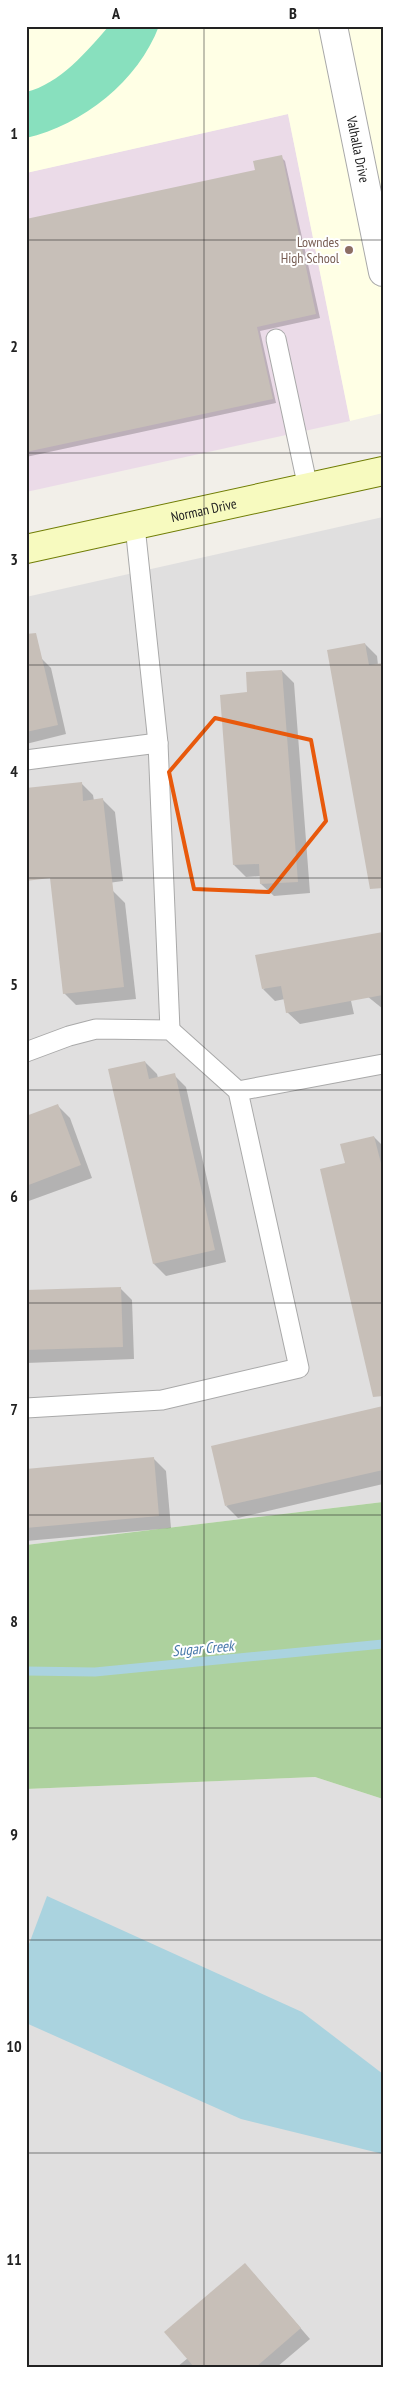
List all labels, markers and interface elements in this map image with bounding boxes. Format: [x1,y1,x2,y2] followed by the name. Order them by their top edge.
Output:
[111,3,121,23] text: A
[289,3,297,23] text: B
[342,114,374,184] street label: Valhalla Drive
[10,123,18,143] text: 1
[281,233,340,267] place label: Lowndes High School
[343,244,355,256] marker: Lowndes High School
[10,336,18,356] text: 2
[169,494,239,526] street label: Norman Drive
[10,549,18,569] text: 3
[10,761,18,781] text: 4
[10,974,18,994] text: 5
[10,1186,18,1206] text: 6
[10,1399,18,1419] text: 7
[10,1611,18,1631] text: 8
[172,1636,237,1660] water label: Sugar Creek
[10,1824,18,1844] text: 9
[6,2036,22,2056] text: 10
[6,2249,22,2269] text: 11

